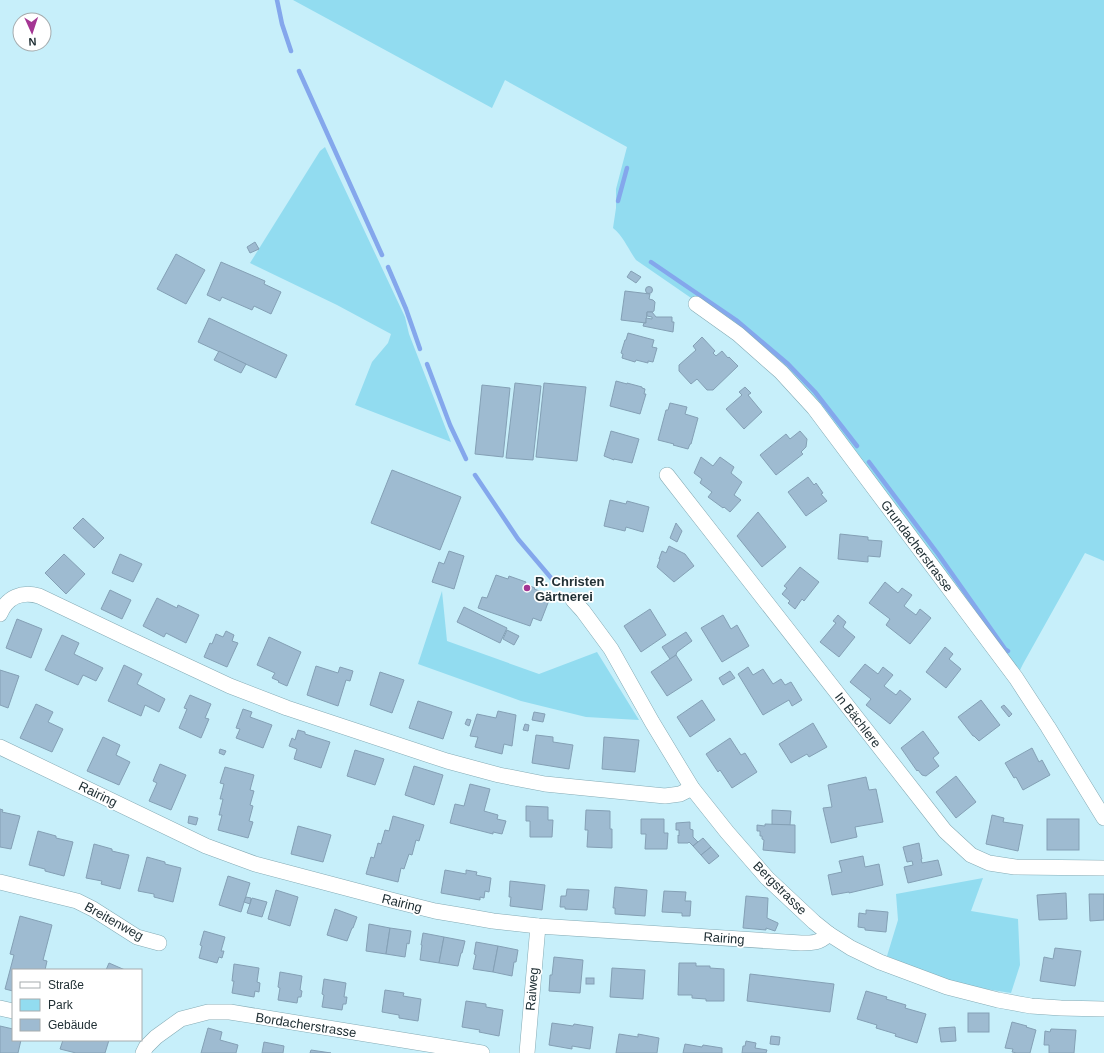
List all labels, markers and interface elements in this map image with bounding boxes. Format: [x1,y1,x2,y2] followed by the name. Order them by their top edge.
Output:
[12,12,52,52] north arrow
[28,36,37,48] text: N
[878,497,956,595] street label: Grundacherstrasse
[535,574,604,604] place label: R. Christen Gärtnerei
[522,583,532,593] marker: R. Christen Gärtnerei
[832,689,884,751] street label: In Bächlere
[76,778,120,810] street label: Rairing
[750,858,810,918] street label: Bergstrasse
[380,891,424,915] street label: Rairing
[82,899,146,943] street label: Breitenweg
[703,929,745,947] street label: Rairing
[523,967,541,1011] street label: Raiweg
[12,969,142,1041] legend
[48,978,84,992] text: Straße
[48,998,74,1012] text: Park
[255,1010,357,1040] street label: Bordacherstrasse
[48,1018,98,1032] text: Gebäude

